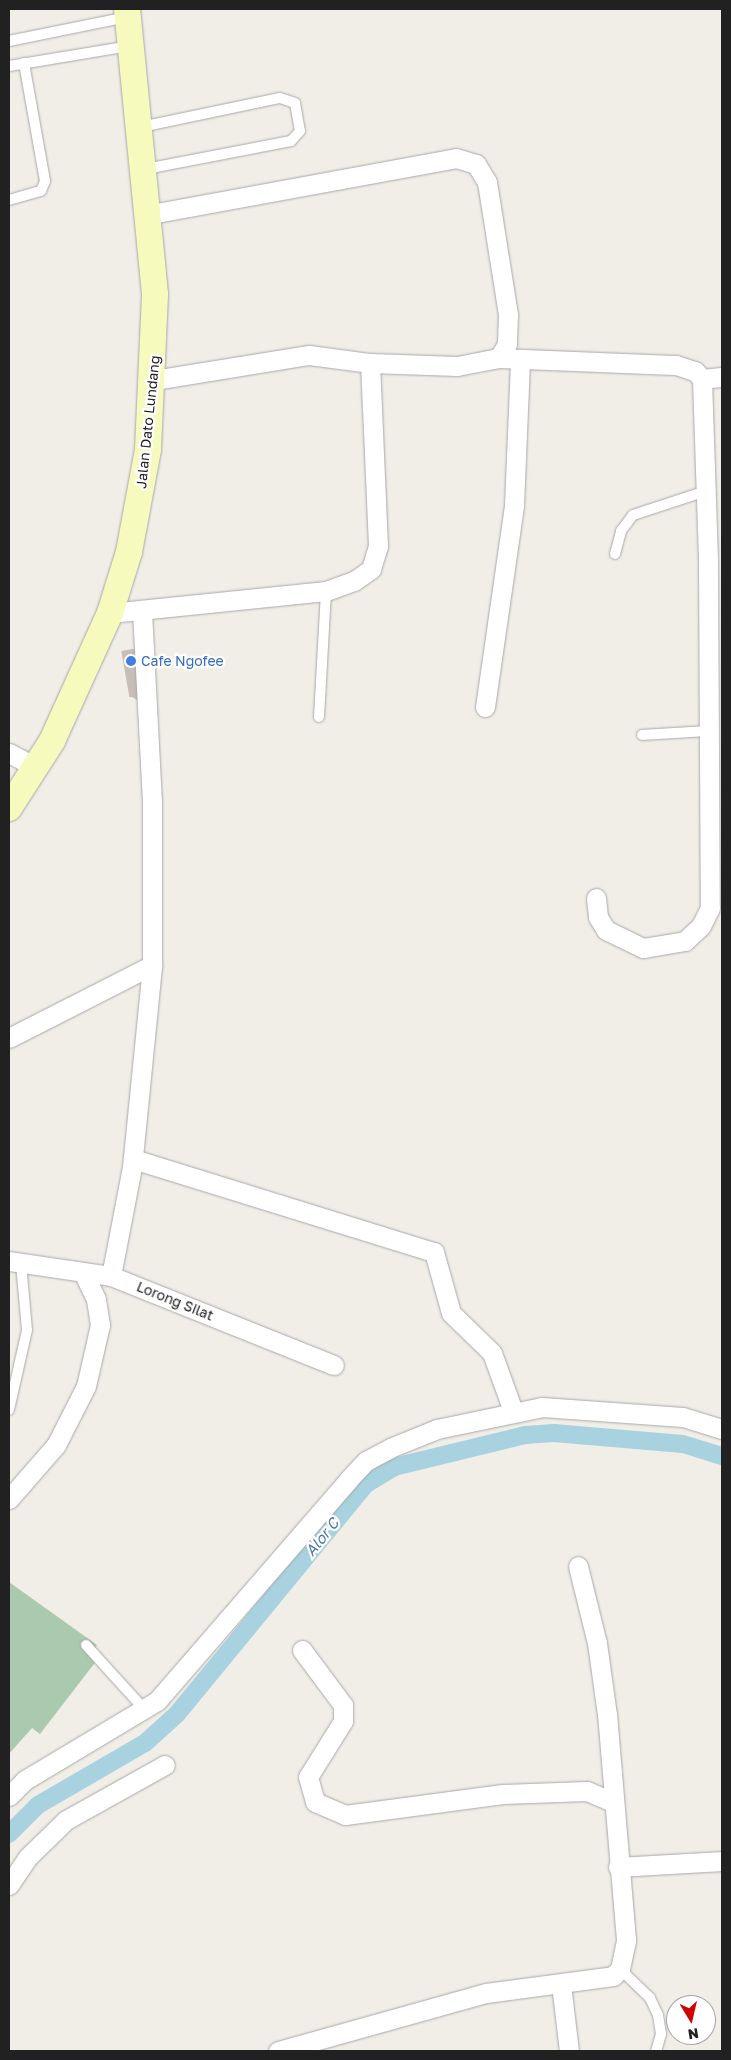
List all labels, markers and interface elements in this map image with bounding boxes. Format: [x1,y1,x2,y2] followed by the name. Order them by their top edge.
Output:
[133,355,163,489] street label: Jalan Dato Lundang
[141,653,224,669] place label: Cafe Ngofee
[125,655,137,667] marker: Cafe Ngofee
[134,1278,216,1324] street label: Lorong Silat
[301,1515,343,1559] water label: Alor C
[666,1995,716,2045] north arrow
[687,2025,700,2044] text: N

